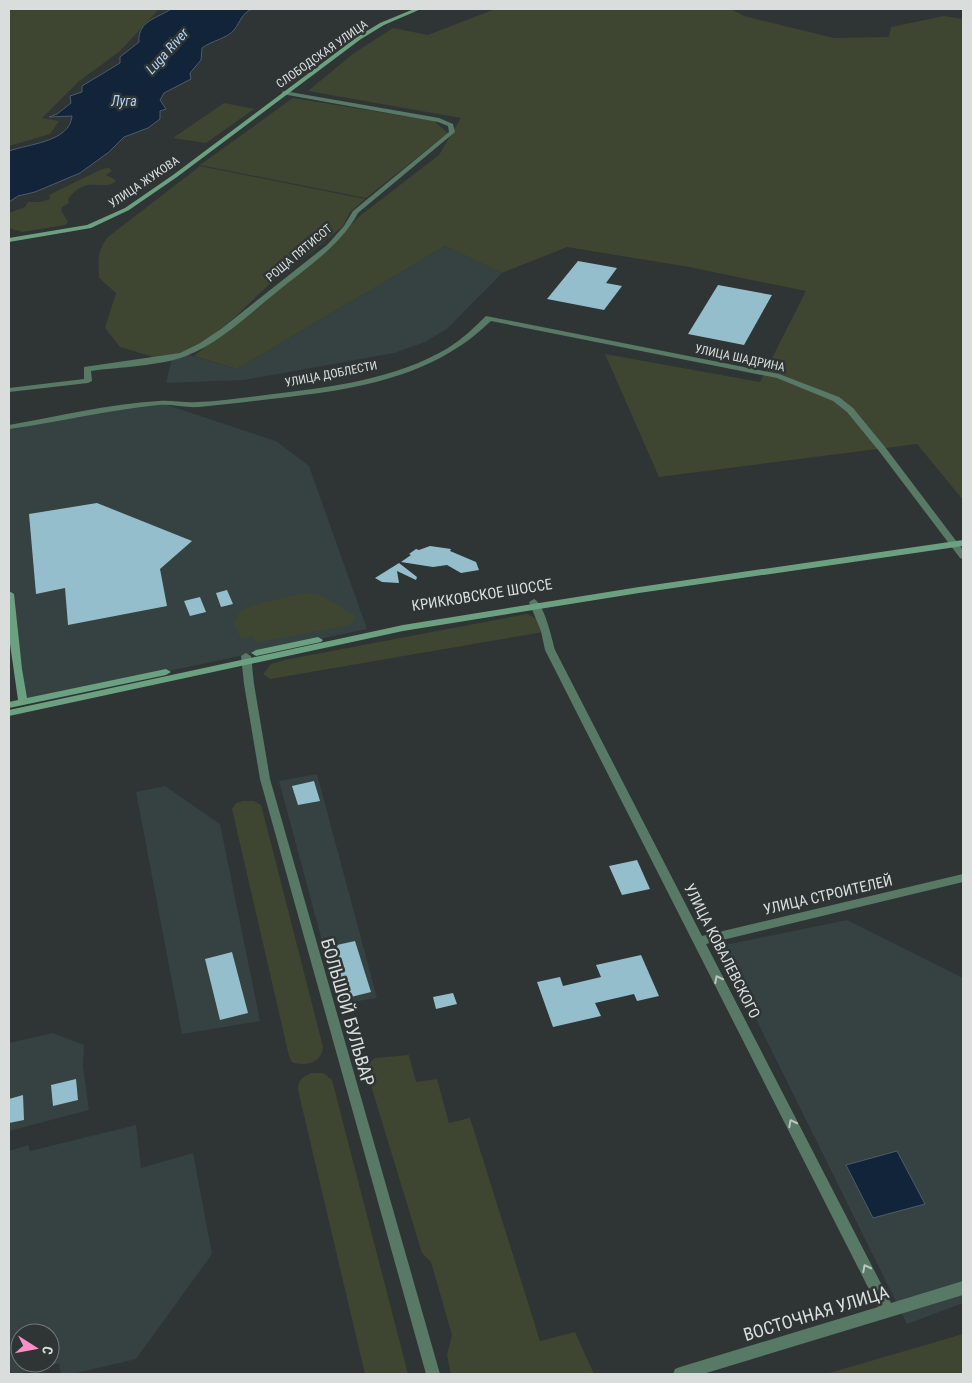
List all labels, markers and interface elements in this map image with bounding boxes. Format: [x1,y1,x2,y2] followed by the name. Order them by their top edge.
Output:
[274,17,371,91] street label: СЛОБОДСКАЯ УЛИЦА
[142,24,192,77] water label: Luga River
[110,93,137,109] water label: Луга
[106,153,182,211] street label: УЛИЦА ЖУКОВА
[263,221,335,285] street label: РОЩА ПЯТИСОТ
[694,342,786,374] street label: УЛИЦА ШАДРИНА
[284,358,378,390] street label: УЛИЦА ДОБЛЕСТИ
[410,575,554,615] street label: КРИККОВСКОЕ ШОССЕ
[762,871,894,919] street label: УЛИЦА СТРОИТЕЛЕЙ
[680,881,764,1021] street label: УЛИЦА КОВАЛЕВСКОГО
[317,936,379,1088] street label: БОЛЬШОЙ БУЛЬВАР
[714,975,724,984] one-way arrow
[788,1120,798,1129] one-way arrow
[862,1264,872,1273] one-way arrow
[741,1281,892,1345] street label: ВОСТОЧНАЯ УЛИЦА
[10,1323,60,1373] north arrow
[39,1345,56,1356] text: С

